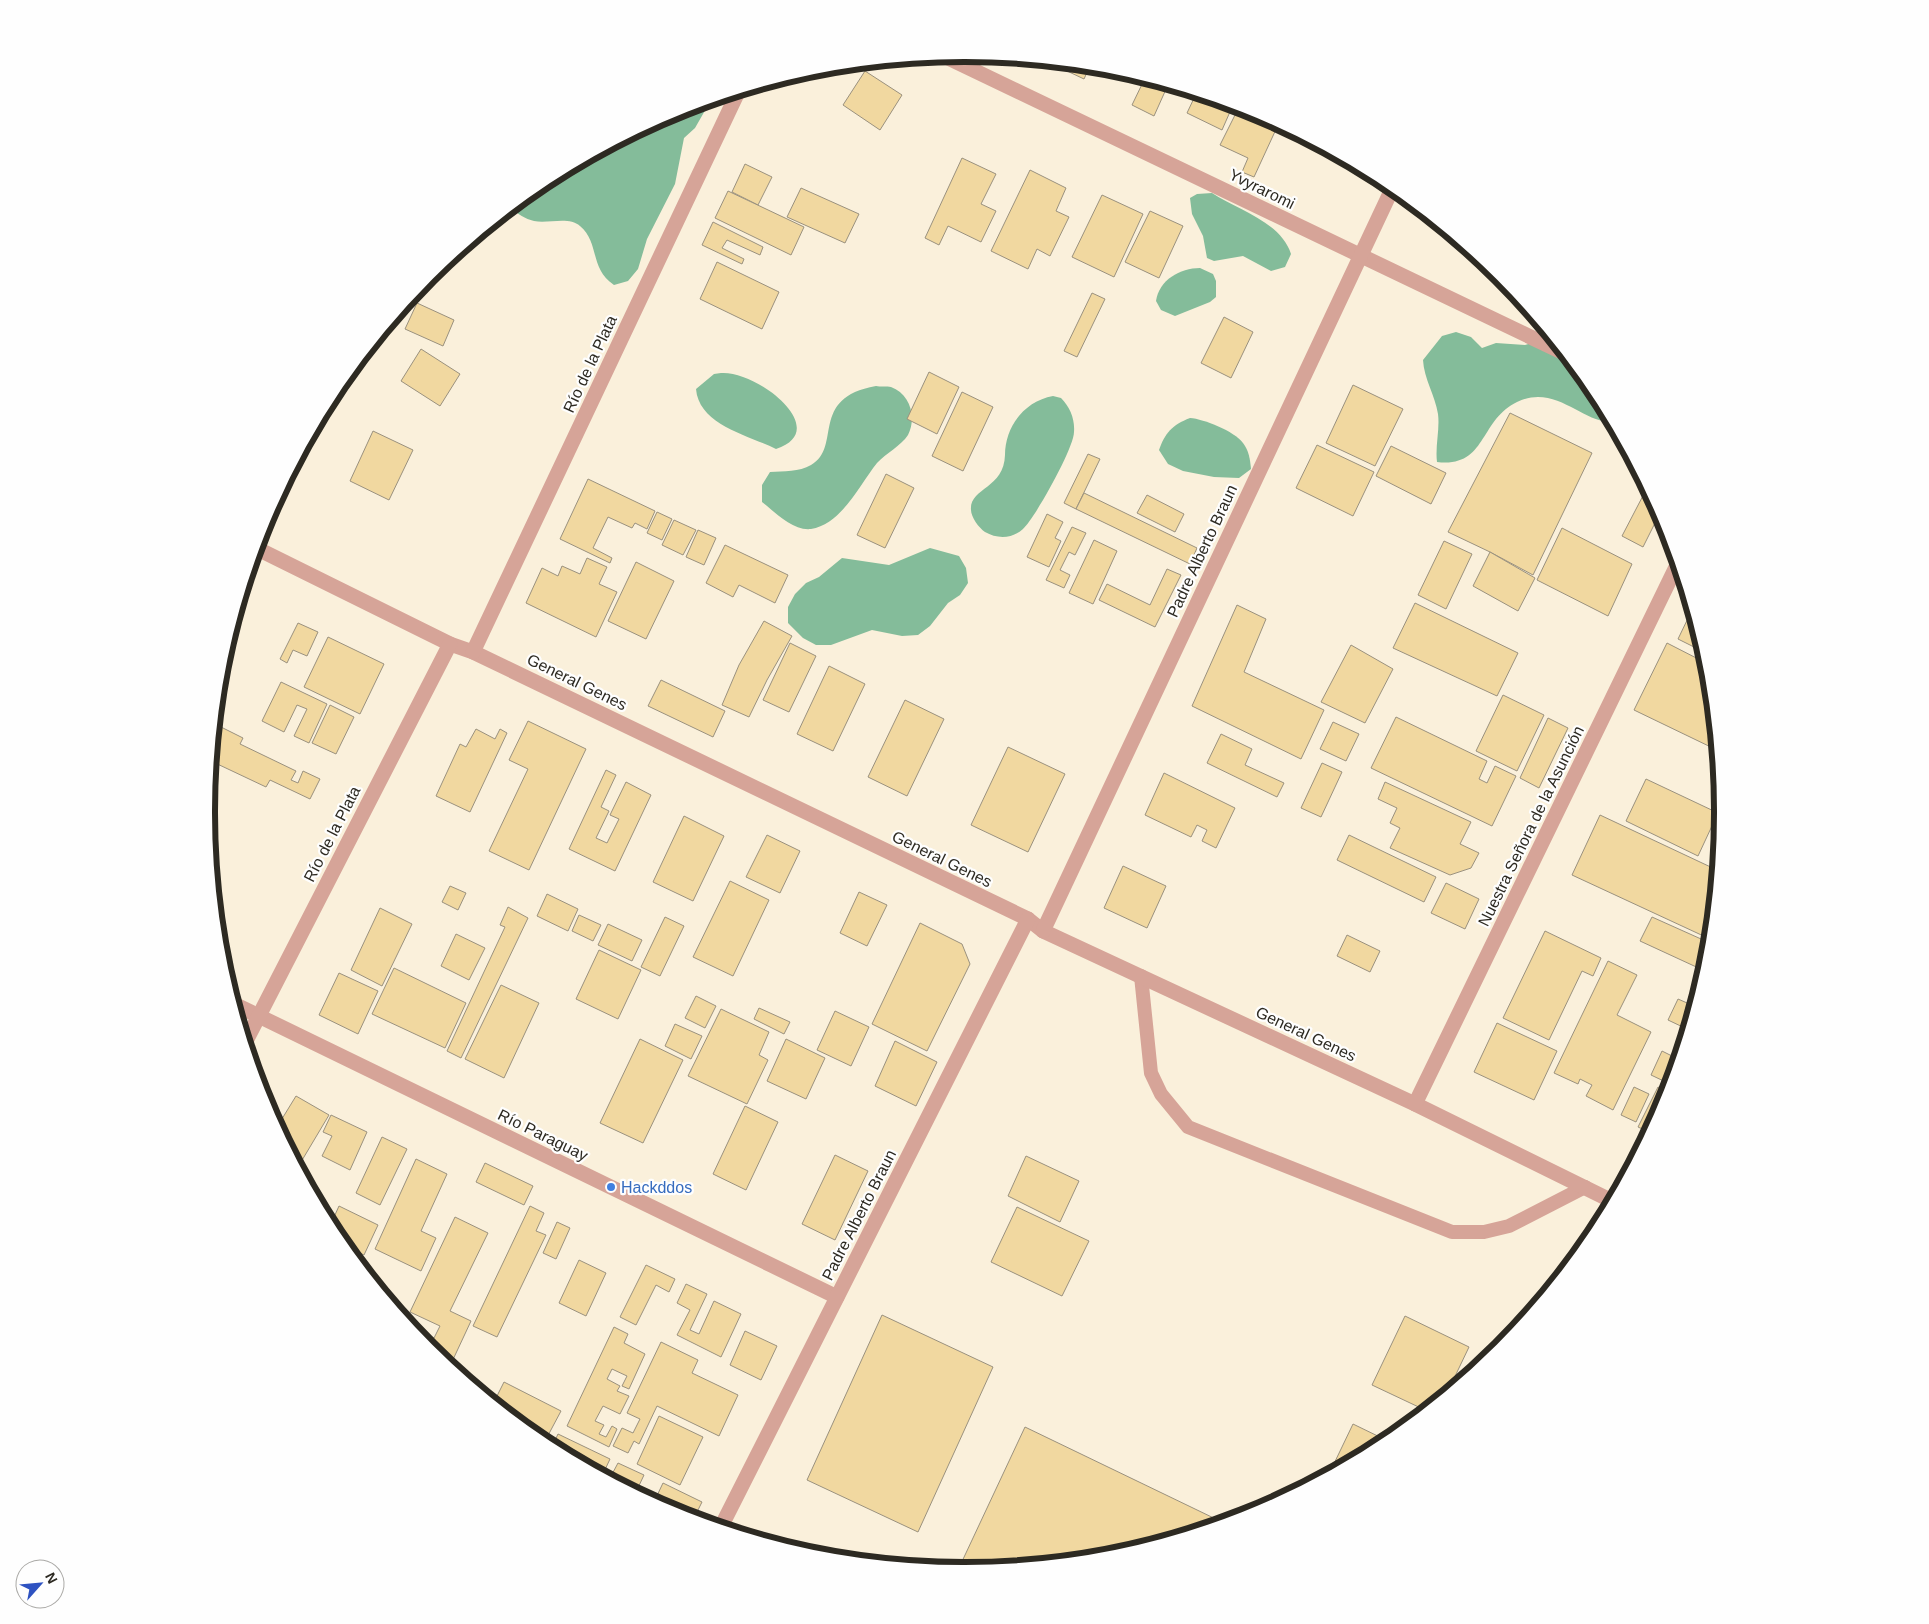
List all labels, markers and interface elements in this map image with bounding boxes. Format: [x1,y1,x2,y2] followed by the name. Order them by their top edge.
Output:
[1226,166,1298,212] street label: Yvyraromi
[560,313,620,415] street label: Río de la Plata
[1164,482,1240,620] street label: Padre Alberto Braun
[525,651,629,713] street label: General Genes
[1475,723,1587,929] street label: Nuestra Señora de la Asunción
[301,783,363,885] street label: Río de la Plata
[890,828,994,890] street label: General Genes
[1253,1003,1359,1065] street label: General Genes
[495,1106,591,1164] street label: Río Paraguay
[819,1147,899,1283] street label: Padre Alberto Braun
[621,1179,692,1196] place label: Hackddos
[605,1181,617,1193] marker: Hackddos
[15,1559,65,1609] north arrow
[42,1570,61,1586] text: N

